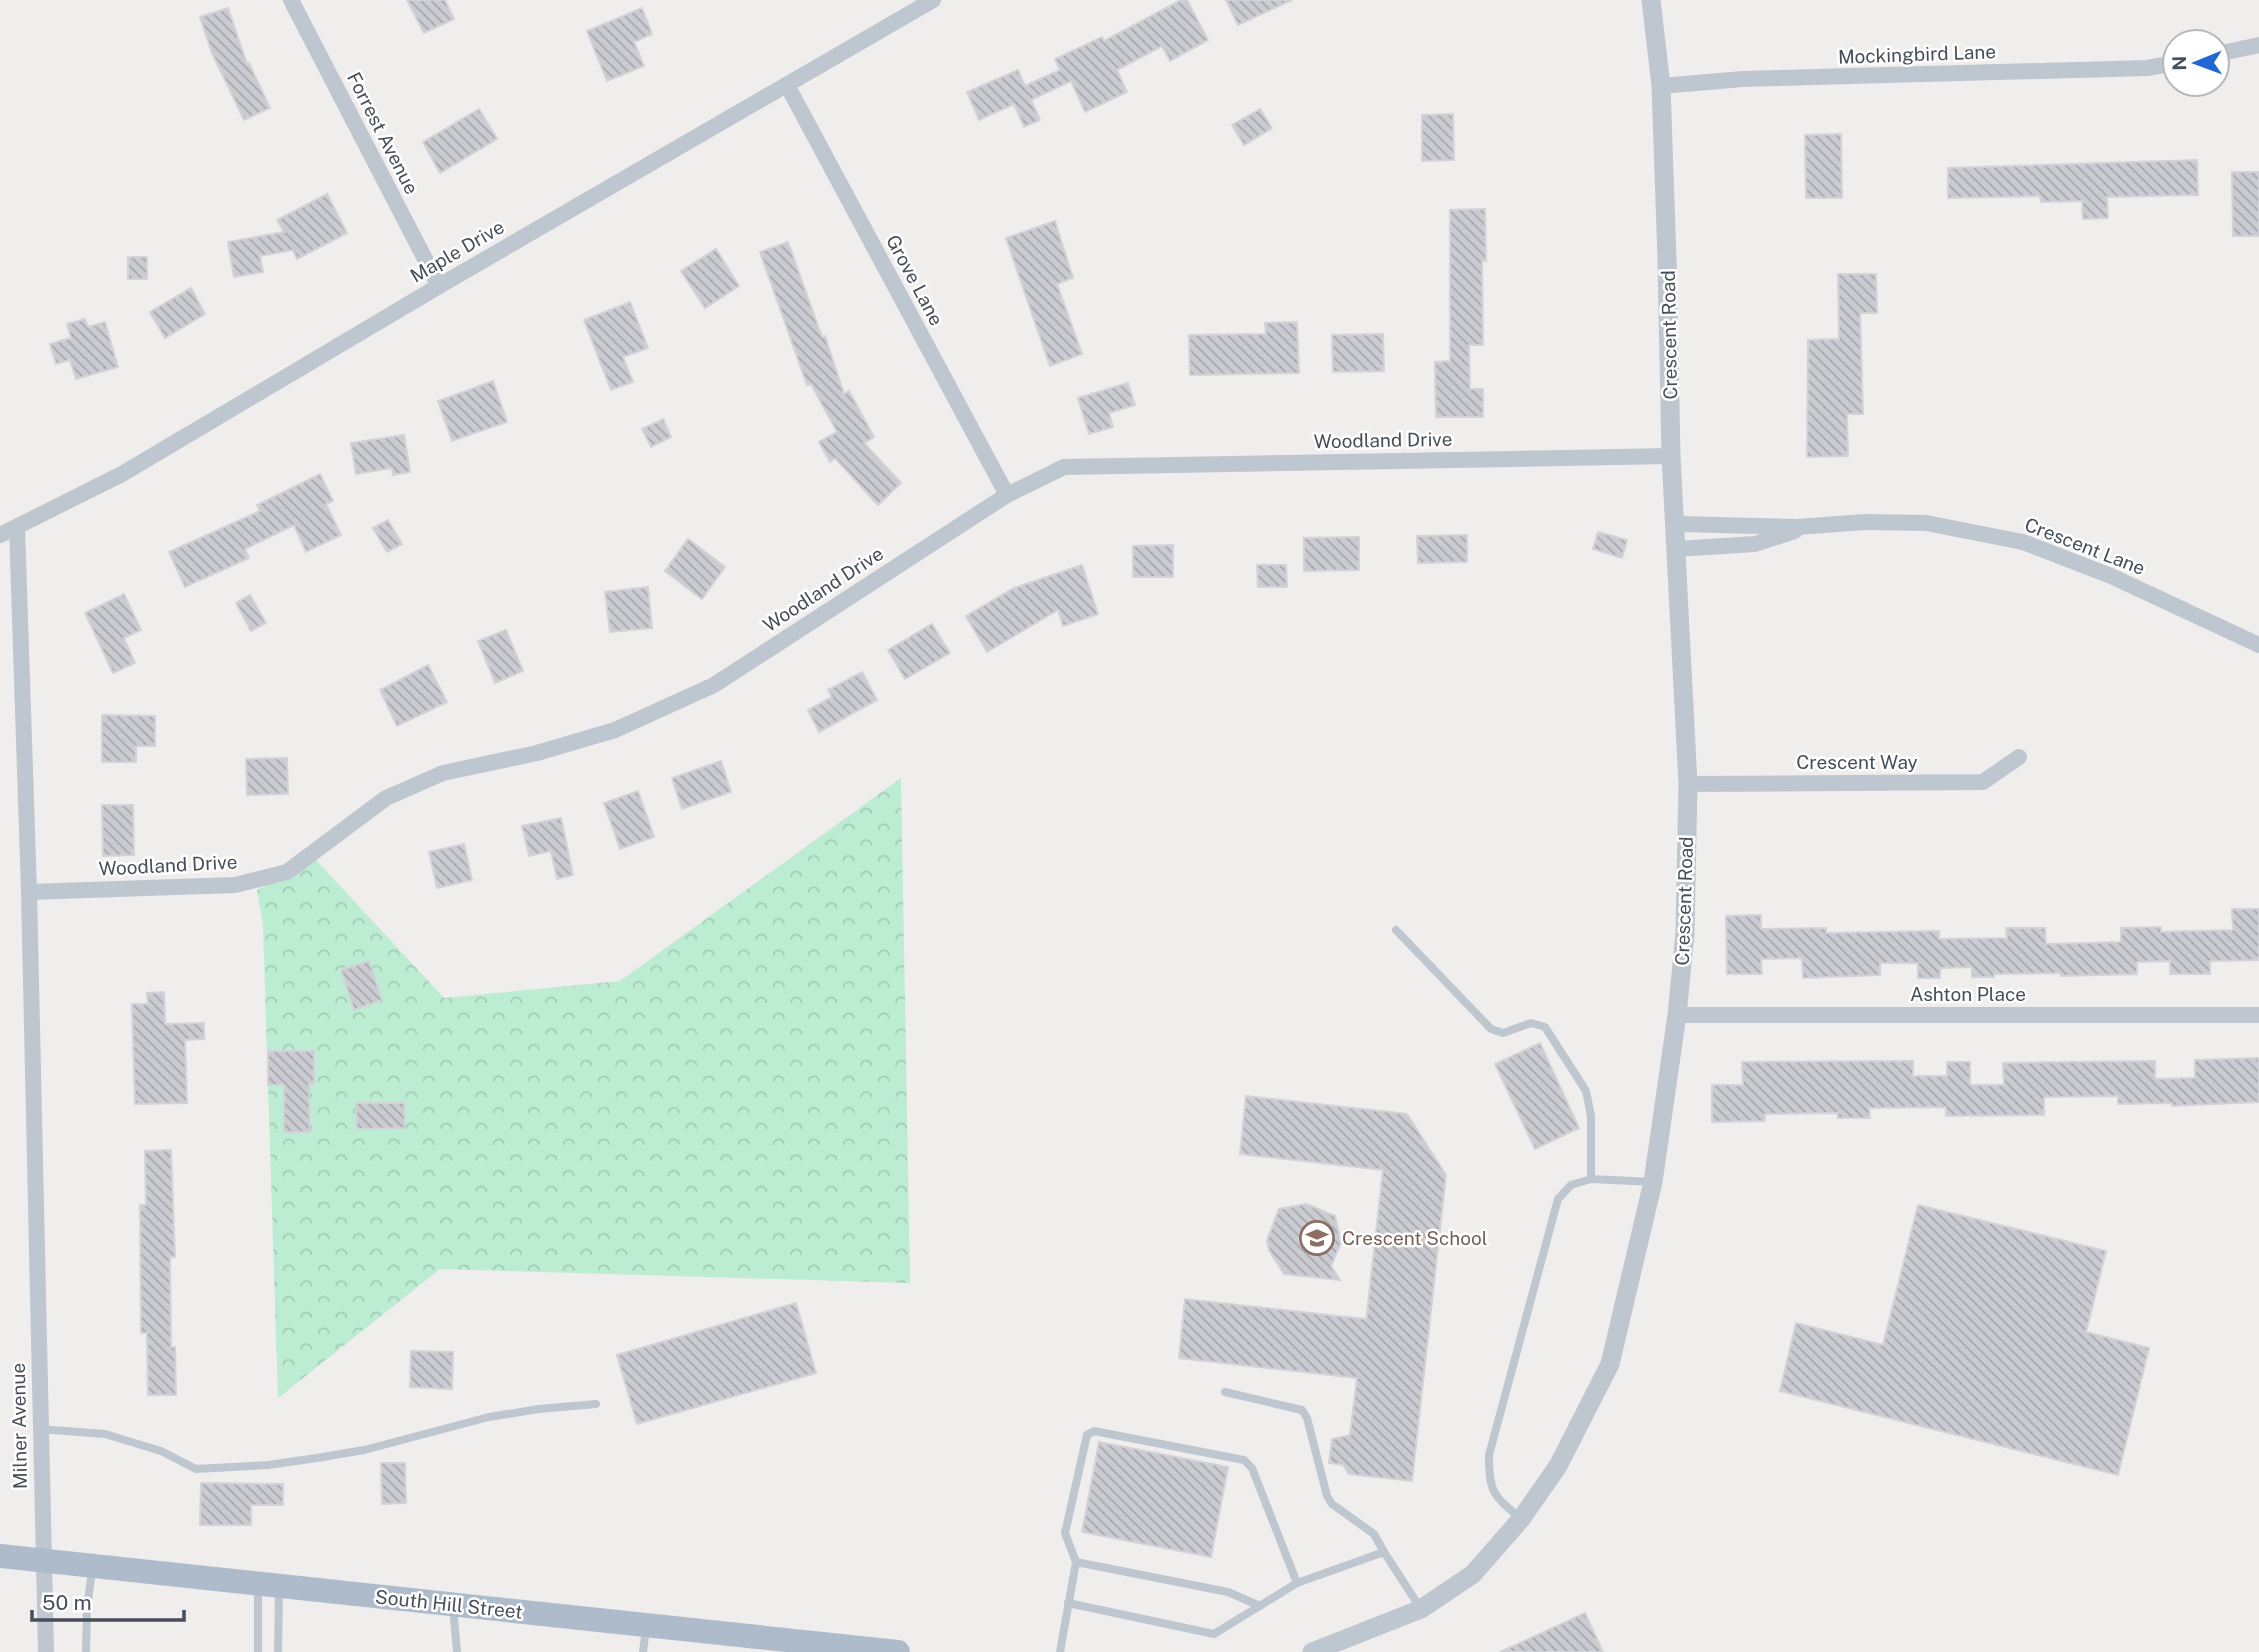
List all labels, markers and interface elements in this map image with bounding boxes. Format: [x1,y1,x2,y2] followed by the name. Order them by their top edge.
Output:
[2161,28,2231,98] north arrow
[1838,40,1996,68] street label: Mockingbird Lane
[2168,56,2190,71] text: N
[343,68,423,198] street label: Forrest Avenue
[406,215,508,287] street label: Maple Drive
[882,231,948,329] street label: Grove Lane
[1657,270,1681,400] street label: Crescent Road
[1313,428,1453,452] street label: Woodland Drive
[2022,513,2148,579] street label: Crescent Lane
[759,542,887,636] street label: Woodland Drive
[1796,751,1918,773] street label: Crescent Way
[1671,836,1697,966] street label: Crescent Road
[98,850,238,880] street label: Woodland Drive
[1910,983,2026,1005] street label: Ashton Place
[1298,1219,1336,1257] school or university icon: Crescent School
[1342,1227,1487,1249] place label: Crescent School
[7,1363,31,1489] street label: Milner Avenue
[32,1578,184,1622] scale bar
[374,1585,524,1623] street label: South Hill Street
[42,1590,92,1615] text: 50 m

